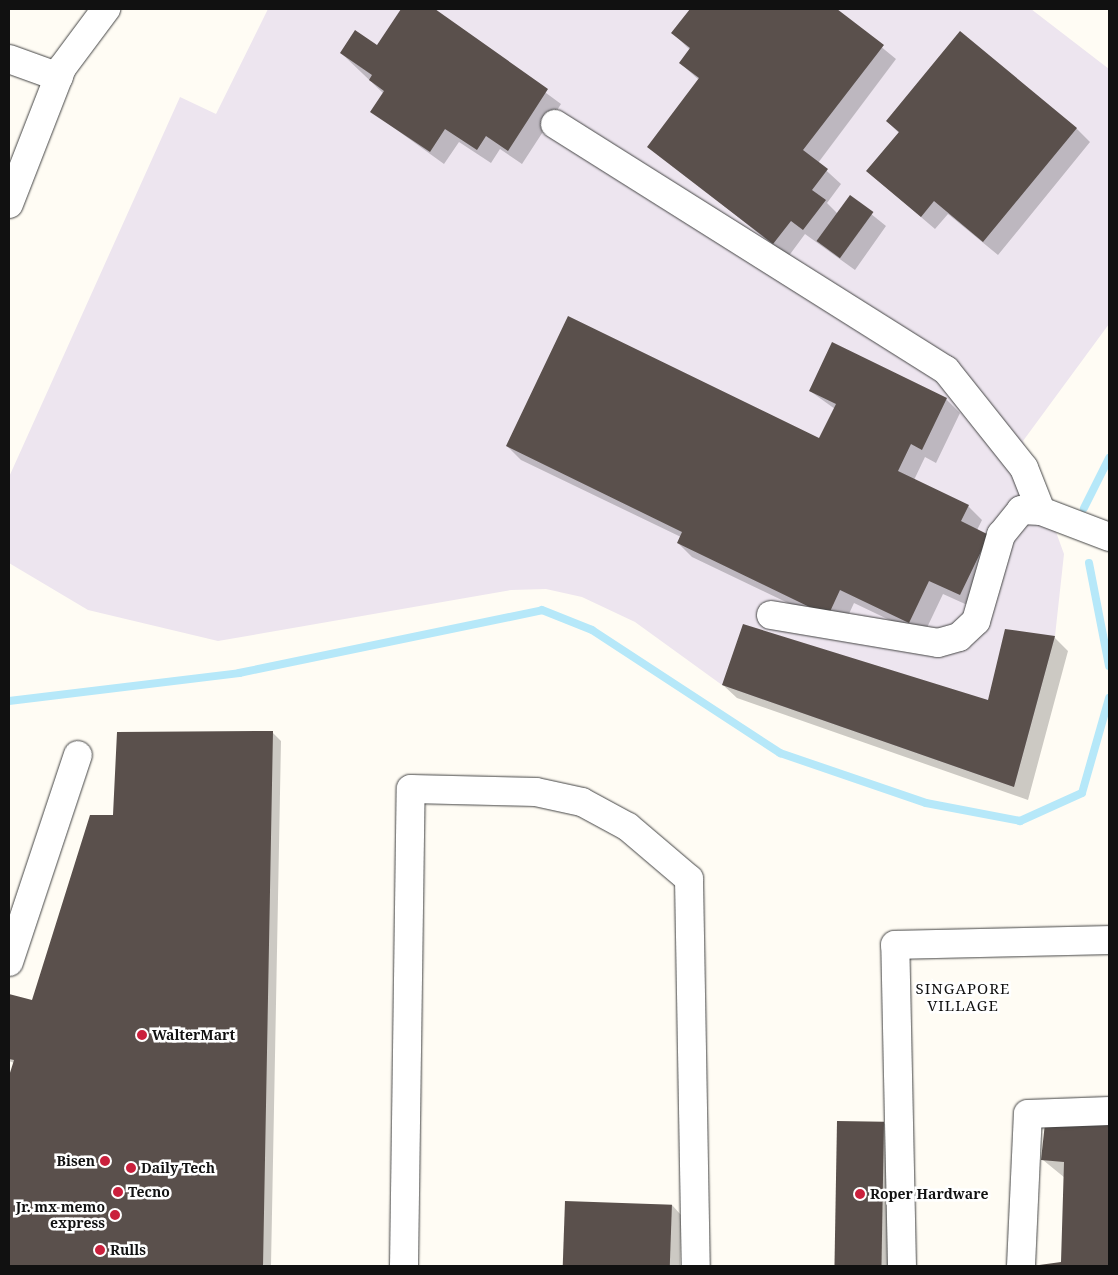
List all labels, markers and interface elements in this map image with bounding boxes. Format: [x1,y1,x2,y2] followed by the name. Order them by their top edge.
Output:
[914,979,1012,1014] district label: SINGAPORE VILLAGE
[152,1027,235,1043] place label: WalterMart
[136,1029,148,1041] marker: WalterMart
[57,1153,95,1169] place label: Bisen
[99,1155,111,1167] marker: Bisen
[141,1160,215,1176] place label: Daily Tech
[125,1162,137,1174] marker: Daily Tech
[128,1184,170,1200] place label: Tecno
[112,1186,124,1198] marker: Tecno
[870,1186,989,1202] place label: Roper Hardware
[854,1188,866,1200] marker: Roper Hardware
[16,1199,105,1232] place label: Jr. mx memo express
[109,1209,121,1221] marker: Jr. mx memo express
[110,1242,146,1258] place label: Rulls
[94,1244,106,1256] marker: Rulls

